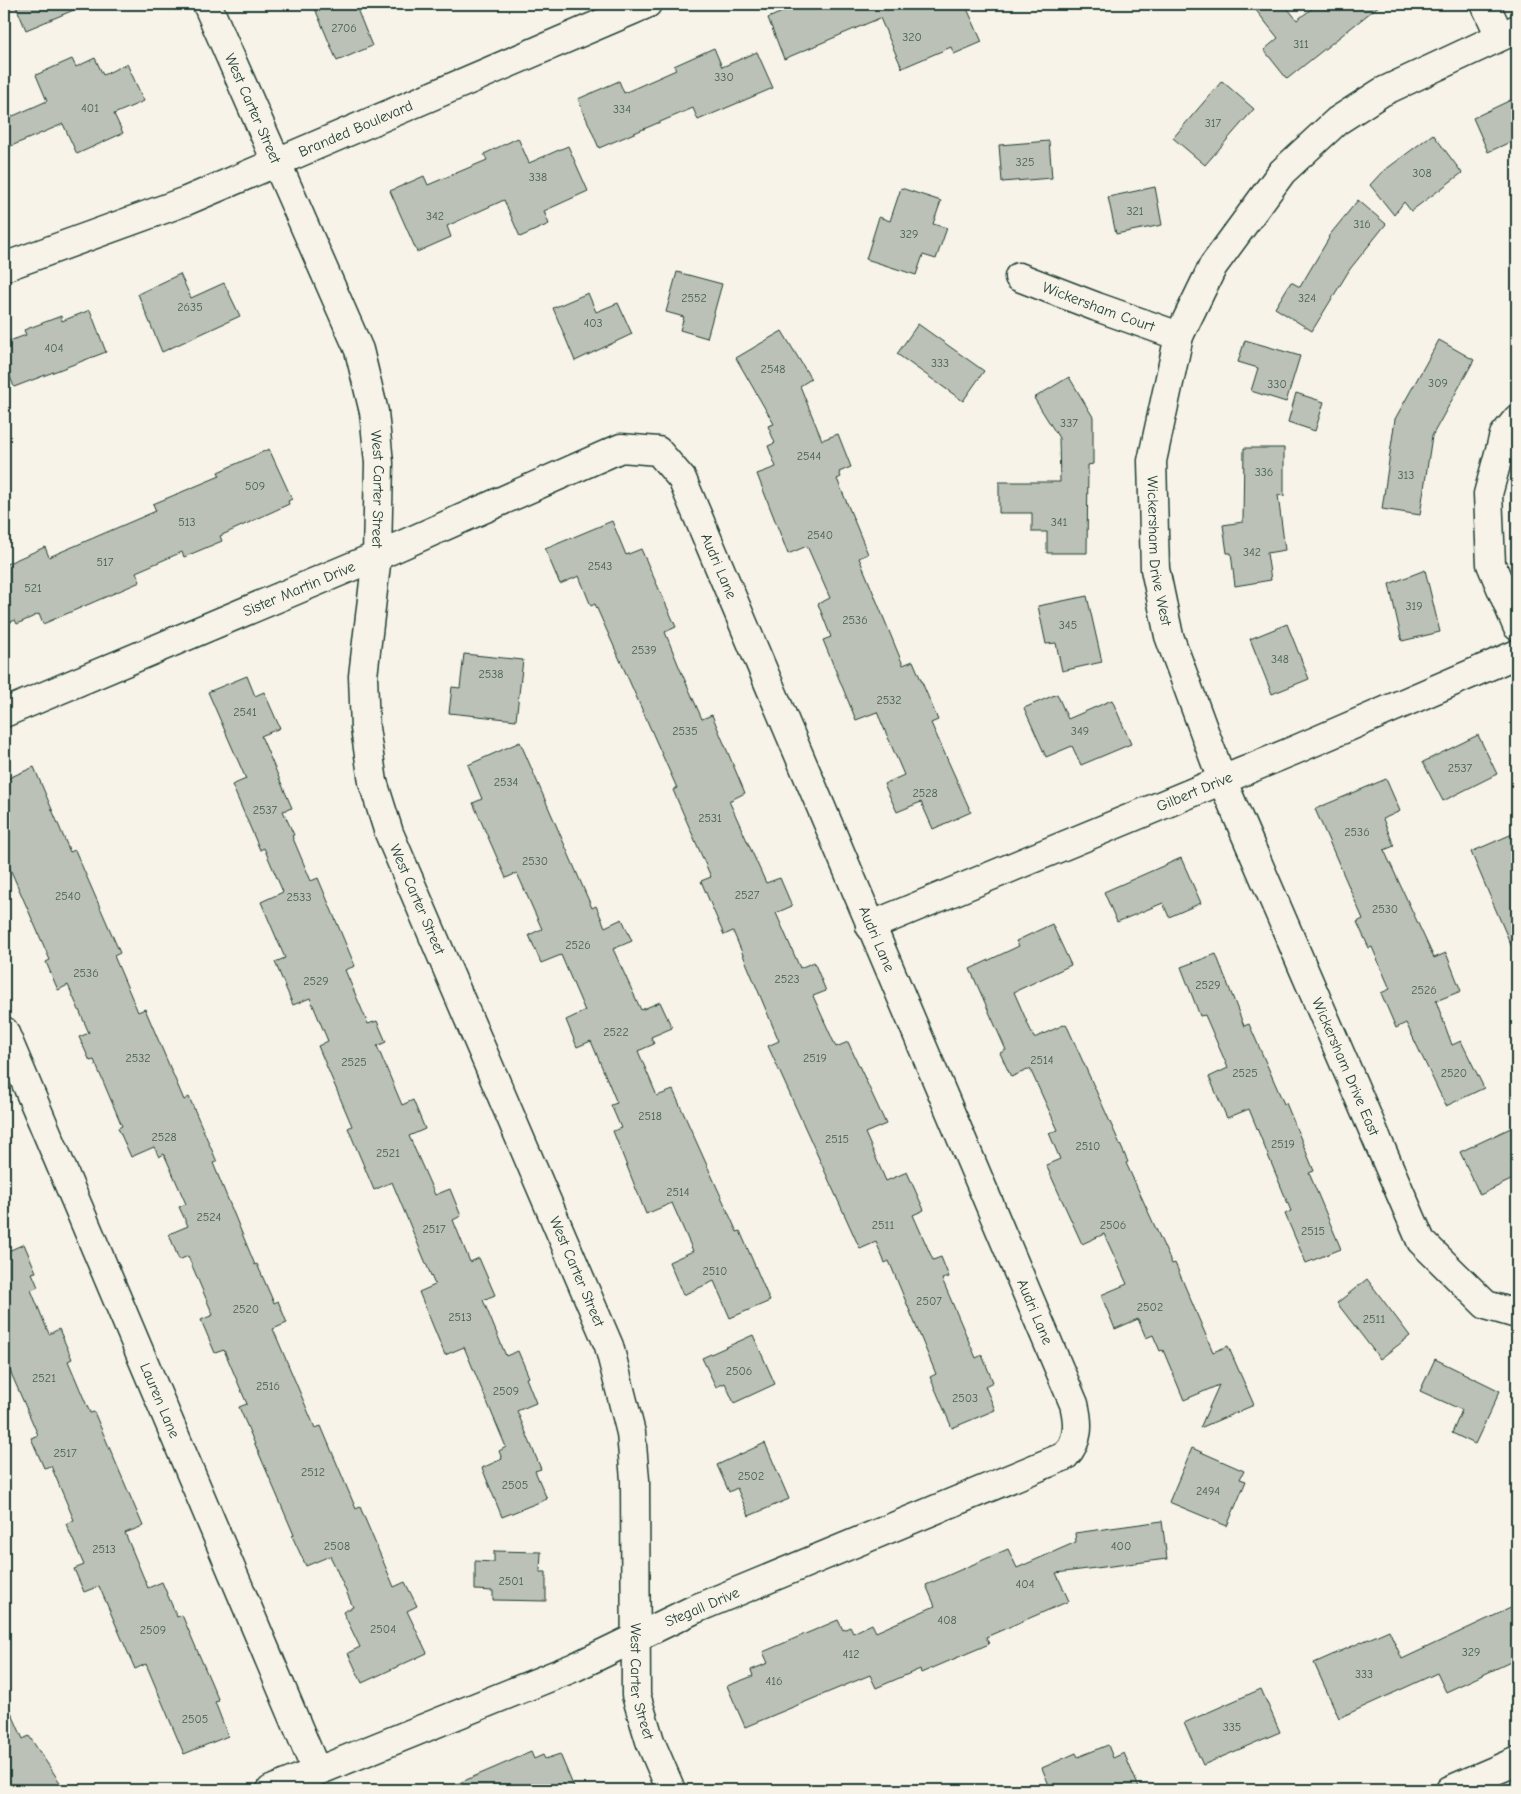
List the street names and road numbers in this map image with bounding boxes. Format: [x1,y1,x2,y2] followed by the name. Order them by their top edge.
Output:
[221,51,285,167] street label: West Carter Street
[296,96,415,161] street label: Branded Boulevard
[1040,278,1158,336] street label: Wickersham Court
[367,429,388,549] street label: West Carter Street
[1143,475,1176,628] street label: Wickersham Drive West
[697,530,741,602] street label: Audri Lane
[240,557,358,620] street label: Sister Martin Drive
[1154,768,1235,815] street label: Gilbert Drive
[386,842,449,958] street label: West Carter Street
[855,903,899,975] street label: Audri Lane
[1308,995,1384,1139] street label: Wickersham Drive East
[546,1214,609,1330] street label: West Carter Street
[1013,1276,1057,1348] street label: Audri Lane
[136,1360,184,1441] street label: Lauren Lane
[662,1583,742,1631] street label: Stegall Drive
[627,1623,658,1742] street label: West Carter Street

